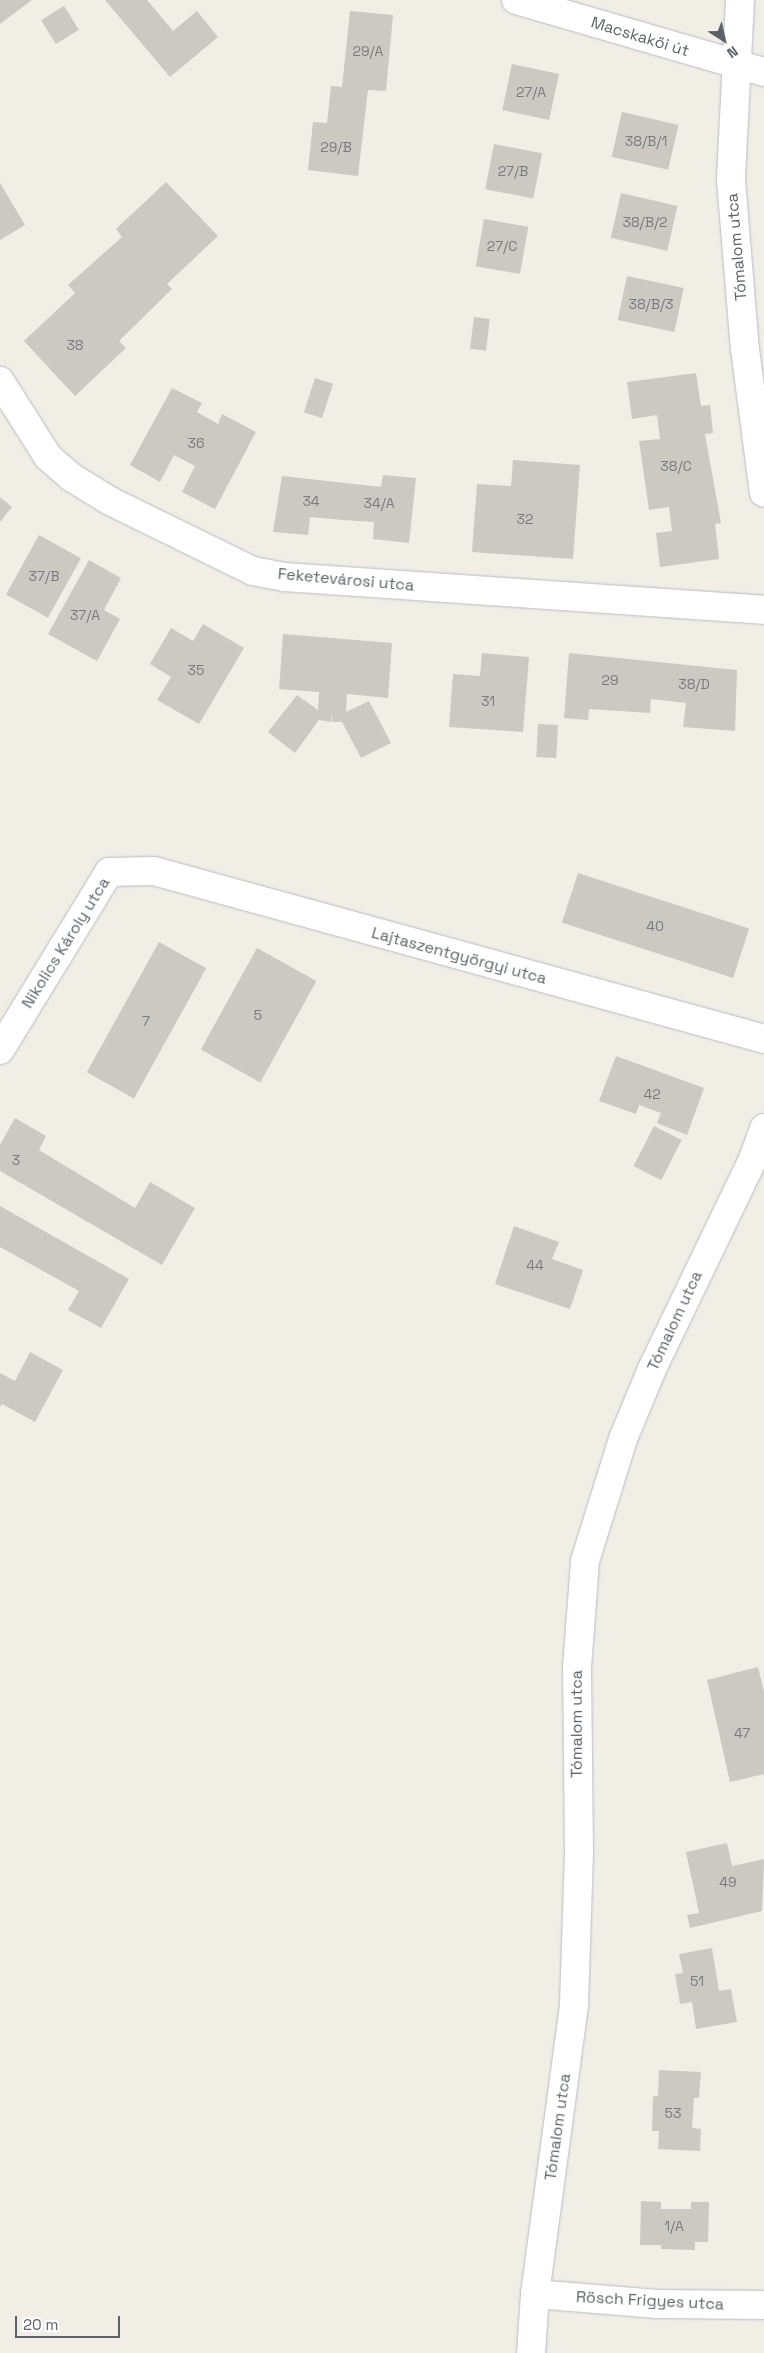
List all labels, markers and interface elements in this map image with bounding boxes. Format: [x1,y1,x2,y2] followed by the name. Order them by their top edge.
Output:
[589,13,691,61] street label: Macskakői út
[699,15,749,65] north arrow
[724,42,742,62] text: N
[353,43,383,59] house number: 29/A
[516,84,546,100] house number: 27/A
[625,133,667,149] house number: 38/B/1
[320,139,352,155] house number: 29/B
[498,163,528,179] house number: 27/B
[723,192,751,302] street label: Tómalom utca
[622,214,668,230] house number: 38/B/2
[487,238,517,254] house number: 27/C
[628,296,674,312] house number: 38/B/3
[66,337,84,353] house number: 38
[187,435,205,451] house number: 36
[660,458,692,474] house number: 38/C
[302,493,320,509] house number: 34
[363,495,395,511] house number: 34/A
[517,511,533,527] house number: 32
[277,564,415,596] street label: Feketevárosi utca
[29,568,59,584] house number: 37/B
[70,607,100,623] house number: 37/A
[188,662,204,678] house number: 35
[602,672,618,688] house number: 29
[678,676,710,692] house number: 38/D
[481,693,495,709] house number: 31
[18,874,114,1012] street label: Nikolics Károly utca
[646,918,664,934] house number: 40
[369,923,549,989] street label: Lajtaszentgyörgyi utca
[254,1007,262,1023] house number: 5
[142,1013,150,1029] house number: 7
[643,1086,661,1102] house number: 42
[12,1152,20,1168] house number: 3
[526,1257,544,1273] house number: 44
[643,1268,707,1374] street label: Tómalom utca
[567,1670,587,1778] street label: Tómalom utca
[734,1725,750,1741] house number: 47
[719,1874,737,1890] house number: 49
[690,1973,704,1989] house number: 51
[541,2072,575,2182] street label: Tómalom utca
[665,2105,681,2121] house number: 53
[664,2218,684,2234] house number: 1/A
[575,2288,725,2314] street label: Rösch Frigyes utca
[18,2306,122,2338] scale bar
[23,2315,58,2334] text: 20 m

